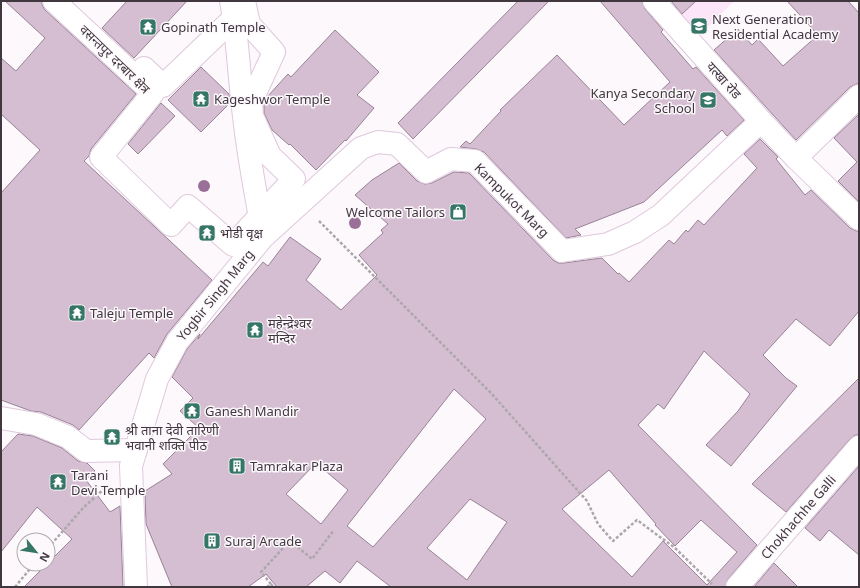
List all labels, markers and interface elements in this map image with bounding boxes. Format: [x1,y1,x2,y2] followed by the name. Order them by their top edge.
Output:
[712,10,839,43] place label: Next Generation Residential Academy
[689,16,709,36] school or university icon: Next Generation Residential Academy
[138,17,158,37] temple icon: Gopinath Temple
[161,18,266,36] place label: Gopinath Temple
[76,21,155,98] street label: वसन्तपुर दरबार क्षेत्र
[703,58,746,103] street label: यत्खा रोड
[590,84,695,117] place label: Kanya Secondary School
[191,89,211,109] temple icon: Kageshwor Temple
[214,90,330,108] place label: Kageshwor Temple
[698,90,718,110] school or university icon: Kanya Secondary School
[471,159,553,241] street label: Kampukot Marg
[448,202,468,222] shop icon: Welcome Tailors
[346,203,445,221] place label: Welcome Tailors
[197,223,217,243] temple icon: भोडी वृक्ष
[220,224,263,242] place label: भोडी वृक्ष
[172,245,258,345] street label: Yogbir Singh Marg
[67,303,87,323] temple icon: Taleju Temple
[90,304,173,322] place label: Taleju Temple
[268,314,312,347] place label: महेन्द्रेश्वर मन्दिर
[245,320,265,340] temple icon: महेन्द्रेश्वर मन्दिर
[182,401,202,421] temple icon: Ganesh Mandir
[205,402,299,420] place label: Ganesh Mandir
[125,421,219,454] place label: श्री ताना देवी तारिणी भवानी शक्ति पीठ
[102,427,122,447] temple icon: श्री ताना देवी तारिणी भवानी शक्ति पीठ
[227,456,247,476] building icon: Tamrakar Plaza
[250,457,343,475] place label: Tamrakar Plaza
[71,466,145,499] place label: Tarani Devi Temple
[756,471,840,563] street label: Chokhachhe Galli
[48,472,68,492] temple icon: Tarani Devi Temple
[202,531,222,551] building icon: Suraj Arcade
[16,532,56,572] north arrow
[225,532,302,550] place label: Suraj Arcade
[36,550,54,565] text: N

